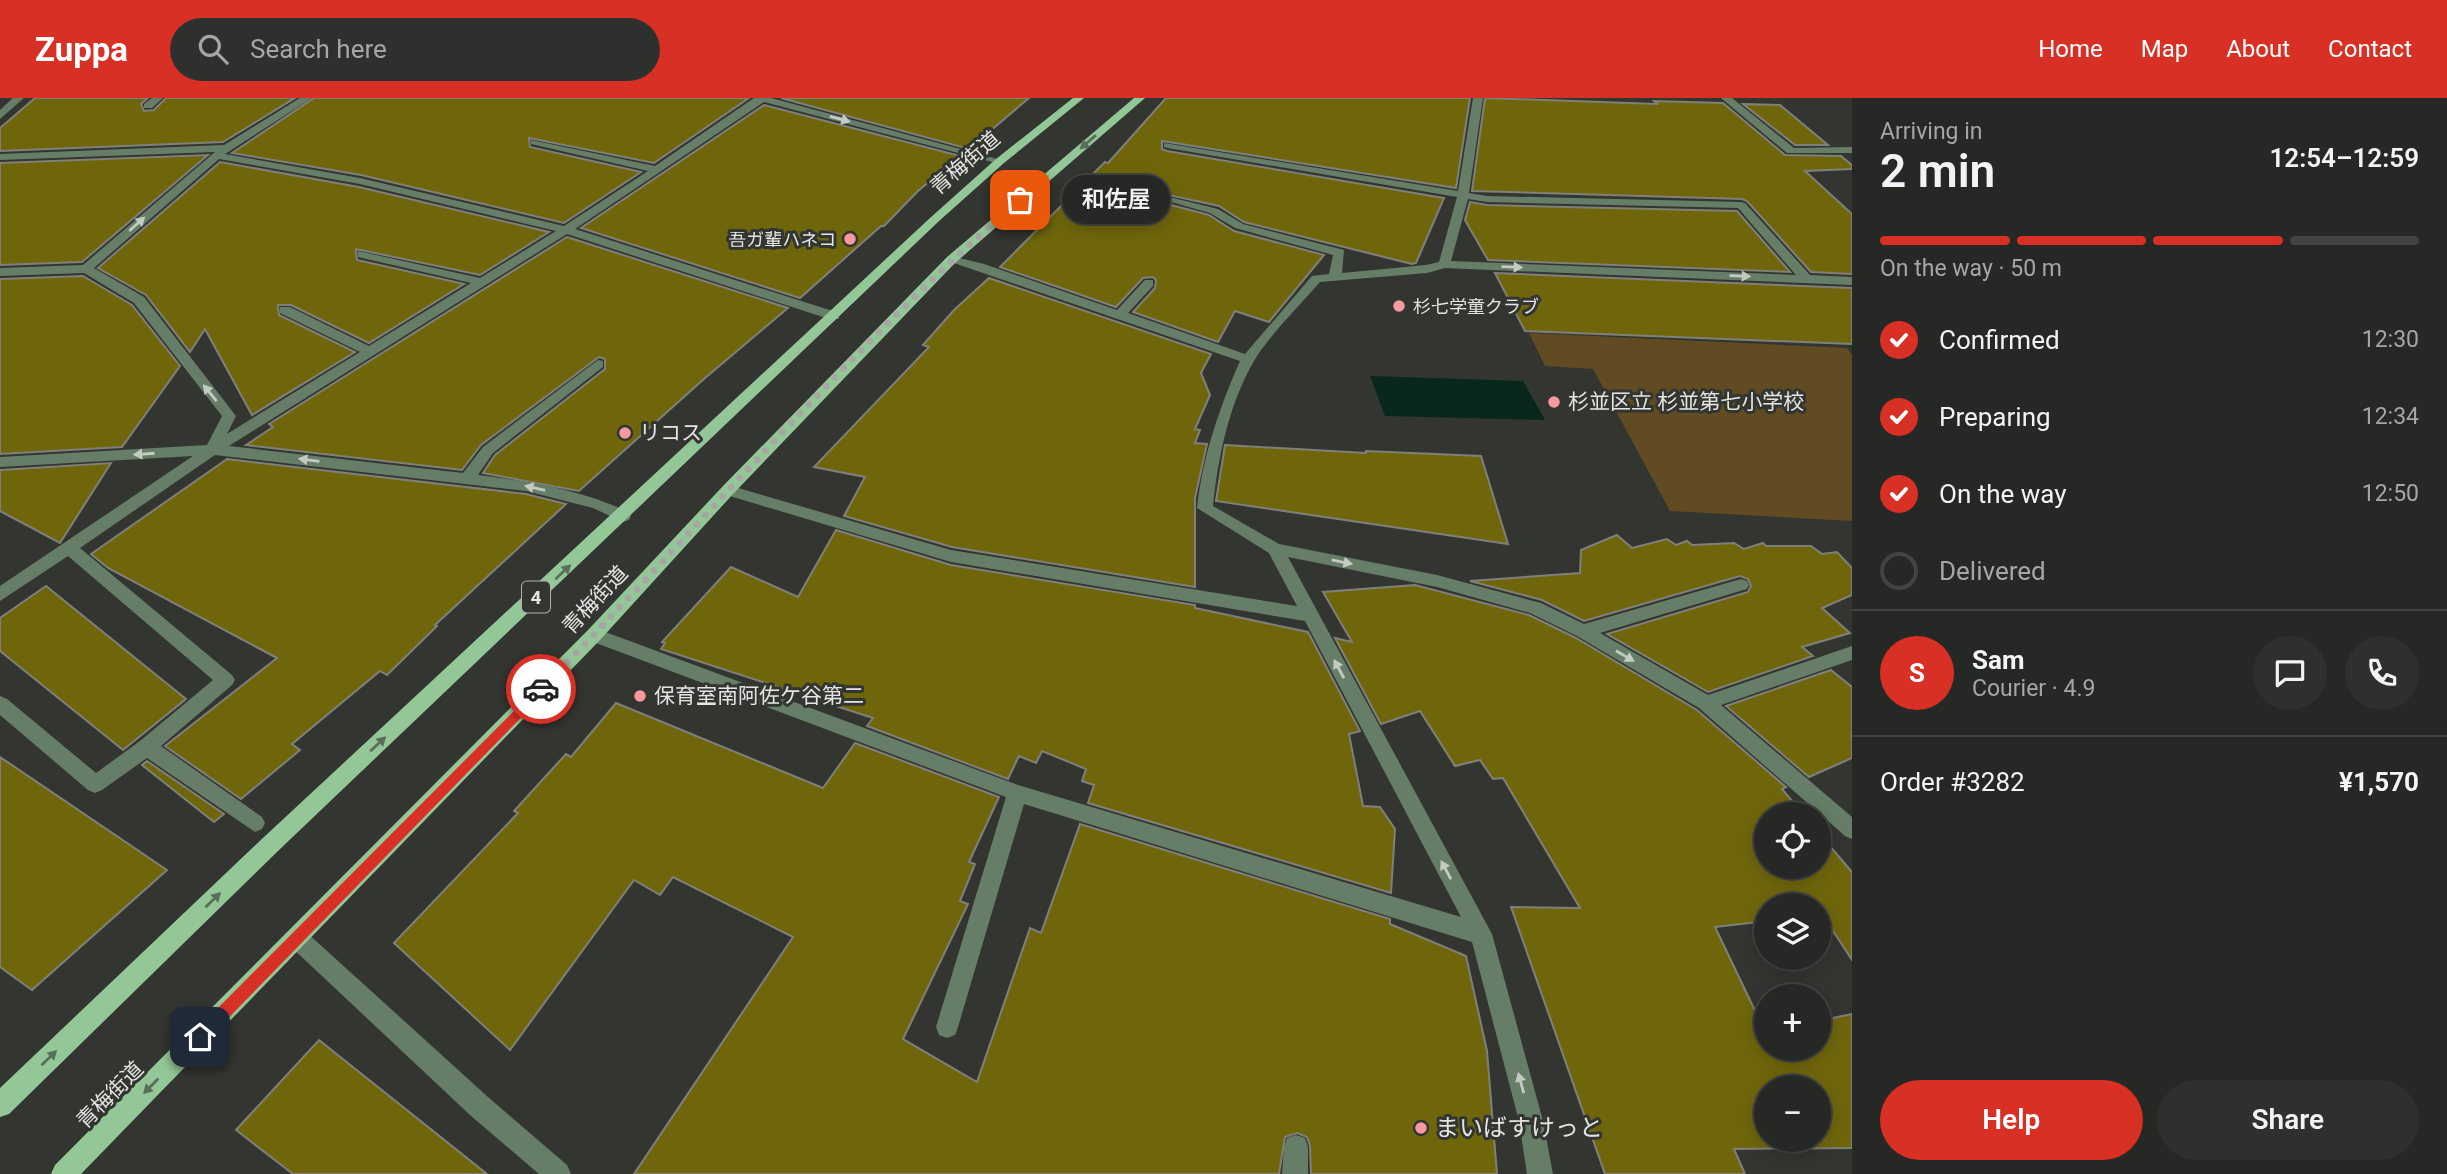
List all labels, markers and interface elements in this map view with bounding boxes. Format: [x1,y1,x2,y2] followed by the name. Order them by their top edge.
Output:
[170,18,660,81] search box
[35,30,128,69] text: Zuppa
[194,30,232,68] icon: search
[250,34,387,64] text: Search here
[2038,35,2103,63] text: Home
[2141,35,2188,63] text: Map
[2226,35,2290,63] text: About
[2328,35,2412,63] text: Contact
[829,114,851,125] one-way arrow
[1880,118,1983,145] text: Arriving in
[925,126,1005,200] street label: 青梅街道
[1079,134,1097,150] one-way arrow
[2269,143,2419,173] text: 12:54–12:59
[1880,144,1995,198] text: 2 min
[990,170,1050,230] pin
[1062,176,1170,224] callout: 和佐屋
[1001,181,1039,219] icon: bag
[1082,186,1151,213] text: 和佐屋
[128,216,145,232] one-way arrow
[728,229,836,250] place label: 吾ガ輩ハネコ
[842,231,858,247] marker: 吾ガ輩ハネコ
[1880,255,2062,282] text: On the way · 50 m
[1501,261,1523,272] one-way arrow
[1729,270,1751,281] one-way arrow
[1413,296,1539,317] place label: 杉七学童クラブ
[1391,298,1407,314] marker: 杉七学童クラブ
[1880,321,1918,359] icon: check
[1939,325,2060,355] text: Confirmed
[2362,326,2419,353] text: 12:30
[203,384,218,402] one-way arrow
[1568,390,1804,414] place label: 杉並区立 杉並第七小学校
[1546,394,1562,410] marker: 杉並区立 杉並第七小学校
[1880,398,1918,436] icon: check
[1939,402,2051,432] text: Preparing
[2362,403,2419,430] text: 12:34
[639,421,702,445] place label: リコス
[617,425,633,441] marker: リコス
[133,449,155,460] one-way arrow
[298,454,320,465] one-way arrow
[1880,475,1918,513] icon: check
[1939,479,2067,509] text: On the way
[2362,480,2419,507] text: 12:50
[524,482,546,493] one-way arrow
[1939,556,2046,586] text: Delivered
[1331,557,1353,568] one-way arrow
[558,561,632,639] street label: 青梅街道
[554,564,572,580] one-way arrow
[522,582,550,612] road number: 4
[2253,636,2327,710] button: chat
[2345,636,2419,710] button: phone
[1972,645,2024,675] text: Sam
[1616,650,1635,662] one-way arrow
[506,654,576,724] courier
[1909,658,1925,688] text: S
[1334,659,1345,679] one-way arrow
[522,670,560,708] icon: car
[1972,675,2095,702] text: Courier · 4.9
[654,684,864,708] place label: 保育室南阿佐ケ谷第二
[632,688,648,704] marker: 保育室南阿佐ケ谷第二
[370,736,387,752] one-way arrow
[1880,767,2025,797] text: Order #3282
[2339,767,2419,797] text: ¥1,570
[1754,802,1831,1152] map controls
[1754,802,1831,879] button: locate
[1441,860,1452,880] one-way arrow
[204,893,221,909] one-way arrow
[1754,893,1831,970] button: layers
[1754,984,1831,1061] button: +
[170,1007,230,1067] pin
[181,1018,219,1056] icon: home
[40,1050,57,1066] one-way arrow
[72,1057,148,1133] street label: 青梅街道
[1515,1072,1526,1094] one-way arrow
[1754,1075,1831,1152] button: −
[143,1077,160,1094] one-way arrow
[1880,1080,2143,1160] button: Help
[2157,1080,2419,1160] button: Share
[1435,1114,1603,1142] place label: まいばすけっと
[1413,1120,1429,1136] marker: まいばすけっと

